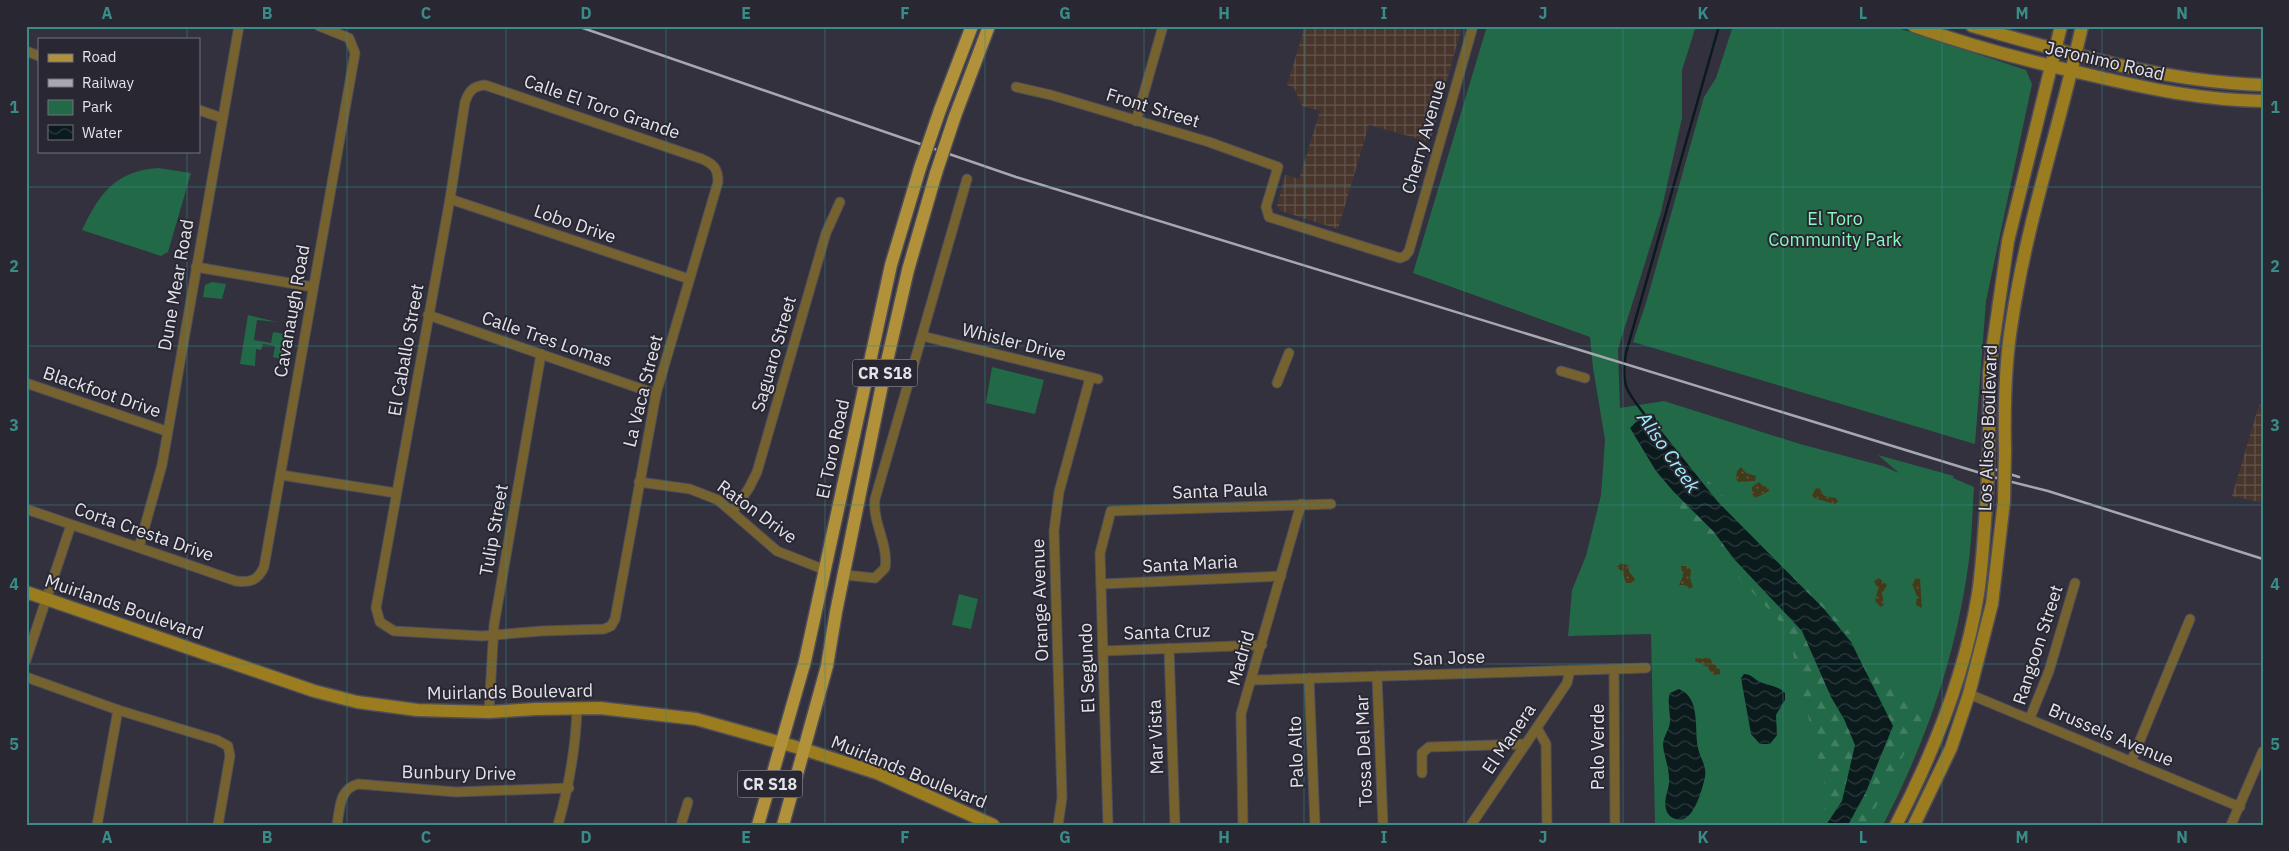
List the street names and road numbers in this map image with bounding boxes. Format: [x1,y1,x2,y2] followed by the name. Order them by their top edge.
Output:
[2043,36,2167,85] street label: Jeronimo Road
[521,69,683,144] street label: Calle El Toro Grande
[1396,77,1451,197] street label: Cherry Avenue
[1104,82,1203,133] street label: Front Street
[531,199,619,248] street label: Lobo Drive
[153,217,198,352] street label: Dune Mear Road
[269,243,314,379] street label: Cavanaugh Road
[383,282,428,418] street label: El Caballo Street
[746,293,801,414] street label: Saguaro Street
[479,305,615,372] street label: Calle Tres Lomas
[959,317,1069,366] street label: Whisler Drive
[617,332,668,450] street label: La Vaca Street
[1973,344,2002,512] street label: Los Alisos Boulevard
[852,359,918,386] road number: CR S18
[40,361,164,422] street label: Blackfoot Drive
[811,397,854,501] street label: El Toro Road
[713,475,802,548] street label: Raton Drive
[1172,477,1269,504] street label: Santa Paula
[474,482,513,578] street label: Tulip Street
[71,497,217,566] street label: Corta Cresta Drive
[1026,538,1053,662] street label: Orange Avenue
[1142,549,1239,577] street label: Santa Maria
[42,569,206,644] street label: Muirlands Boulevard
[2007,582,2068,708] street label: Rangoon Street
[1123,618,1211,645] street label: Santa Cruz
[1073,622,1100,714] street label: El Segundo
[1222,628,1259,688] street label: Madrid
[1412,645,1486,670] street label: San Jose
[427,679,593,704] street label: Muirlands Boulevard
[1350,694,1377,808] street label: Tossa Del Mar
[2045,698,2177,771] street label: Brussels Avenue
[1143,699,1168,775] street label: Mar Vista
[1477,699,1541,778] street label: El Manera
[1586,704,1609,790] street label: Palo Verde
[1283,716,1308,789] street label: Palo Alto
[828,730,990,813] street label: Muirlands Boulevard
[401,760,517,785] street label: Bunbury Drive
[738,771,802,798] road number: CR S18

